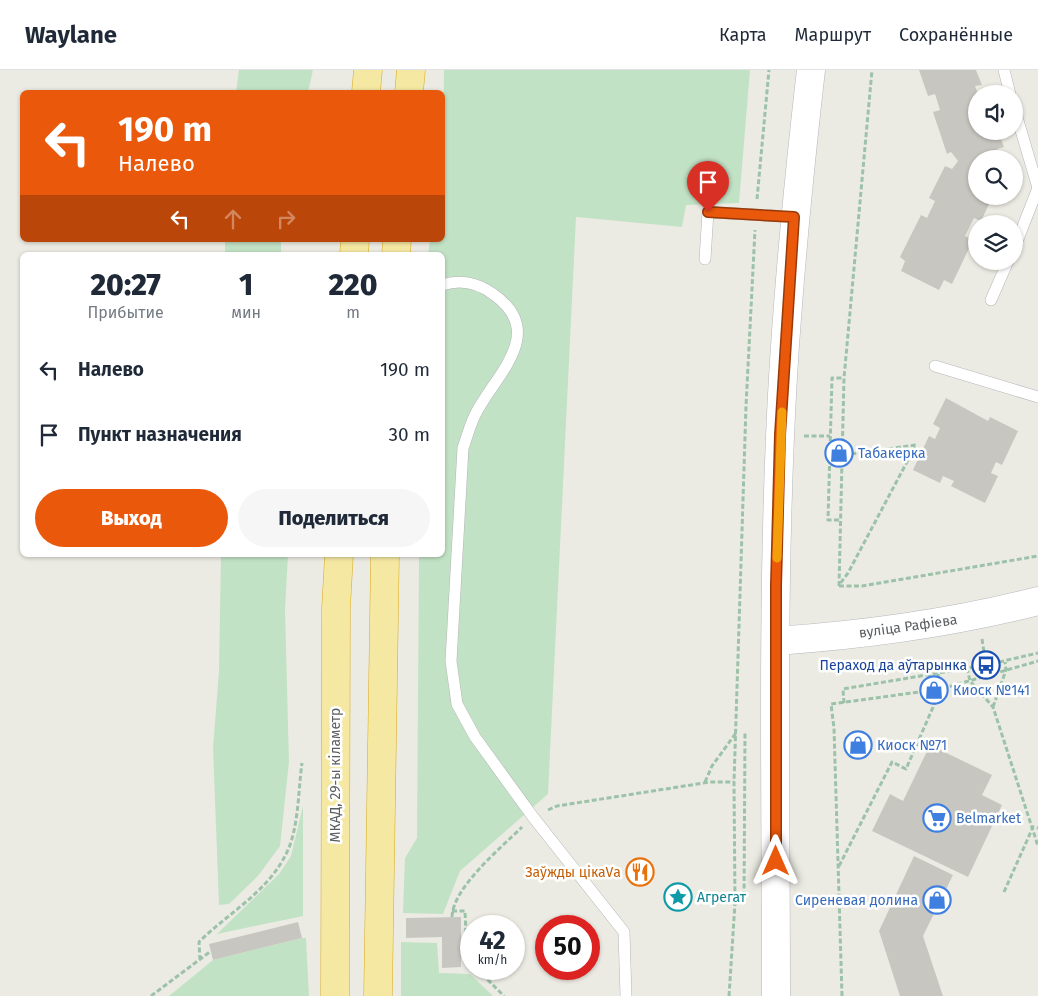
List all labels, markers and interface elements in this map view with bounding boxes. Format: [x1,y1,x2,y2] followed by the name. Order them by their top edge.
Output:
[25,21,117,49] text: Waylane
[719,24,767,46] text: Карта
[795,24,871,46] text: Маршрут
[899,24,1013,46] text: Сохранённые
[968,85,1023,270] map controls
[968,85,1023,140] button: sound
[118,108,212,150] text: 190 m
[35,110,100,175] icon: left
[118,150,195,177] text: Налево
[968,150,1023,205] button: search
[687,161,729,212] pin
[694,168,722,196] icon: arrive
[166,205,194,233] icon: left
[219,205,247,233] icon: ahead
[272,205,300,233] icon: right
[968,215,1023,270] button: layers
[90,267,161,303] text: 20:27
[239,267,253,303] text: 1
[328,267,378,303] text: 220
[87,303,164,322] text: Прибытие
[231,303,261,322] text: мин
[346,303,360,322] text: m
[35,356,63,384] icon: left
[78,358,144,381] text: Налево
[380,358,430,381] text: 190 m
[35,421,63,449] icon: arrive
[78,423,242,446] text: Пункт назначения
[389,423,430,446] text: 30 m
[824,438,854,468] shop icon: Табакерка
[858,445,926,462] place label: Табакерка
[35,489,228,547] button: Выход
[238,489,430,547] button: Поделиться
[858,611,958,642] street label: вуліца Рафіева
[971,650,1001,680] bus stop icon: Пераход да аўтарынка
[820,657,967,674] place label: Пераход да аўтарынка
[919,675,949,705] shop icon: Киоск №141
[953,682,1030,699] place label: Киоск №141
[327,708,344,842] street label: МКАД, 29-ы кіламетр
[843,730,873,760] shop icon: Киоск №71
[877,737,947,754] place label: Киоск №71
[922,803,952,833] supermarket icon: Belmarket
[956,810,1022,827] place label: Belmarket
[749,834,801,886] position arrow
[625,857,655,887] restaurant icon: Заўжды цікаVа
[525,864,621,881] place label: Заўжды цікаVа
[663,882,693,912] place icon: Агрегат
[922,885,952,915] shop icon: Сиреневая долина
[697,889,747,906] place label: Агрегат
[795,892,918,909] place label: Сиреневая долина
[535,915,600,980] speed limit sign: 50
[479,926,506,956] text: 42
[478,953,507,967] text: km/h

